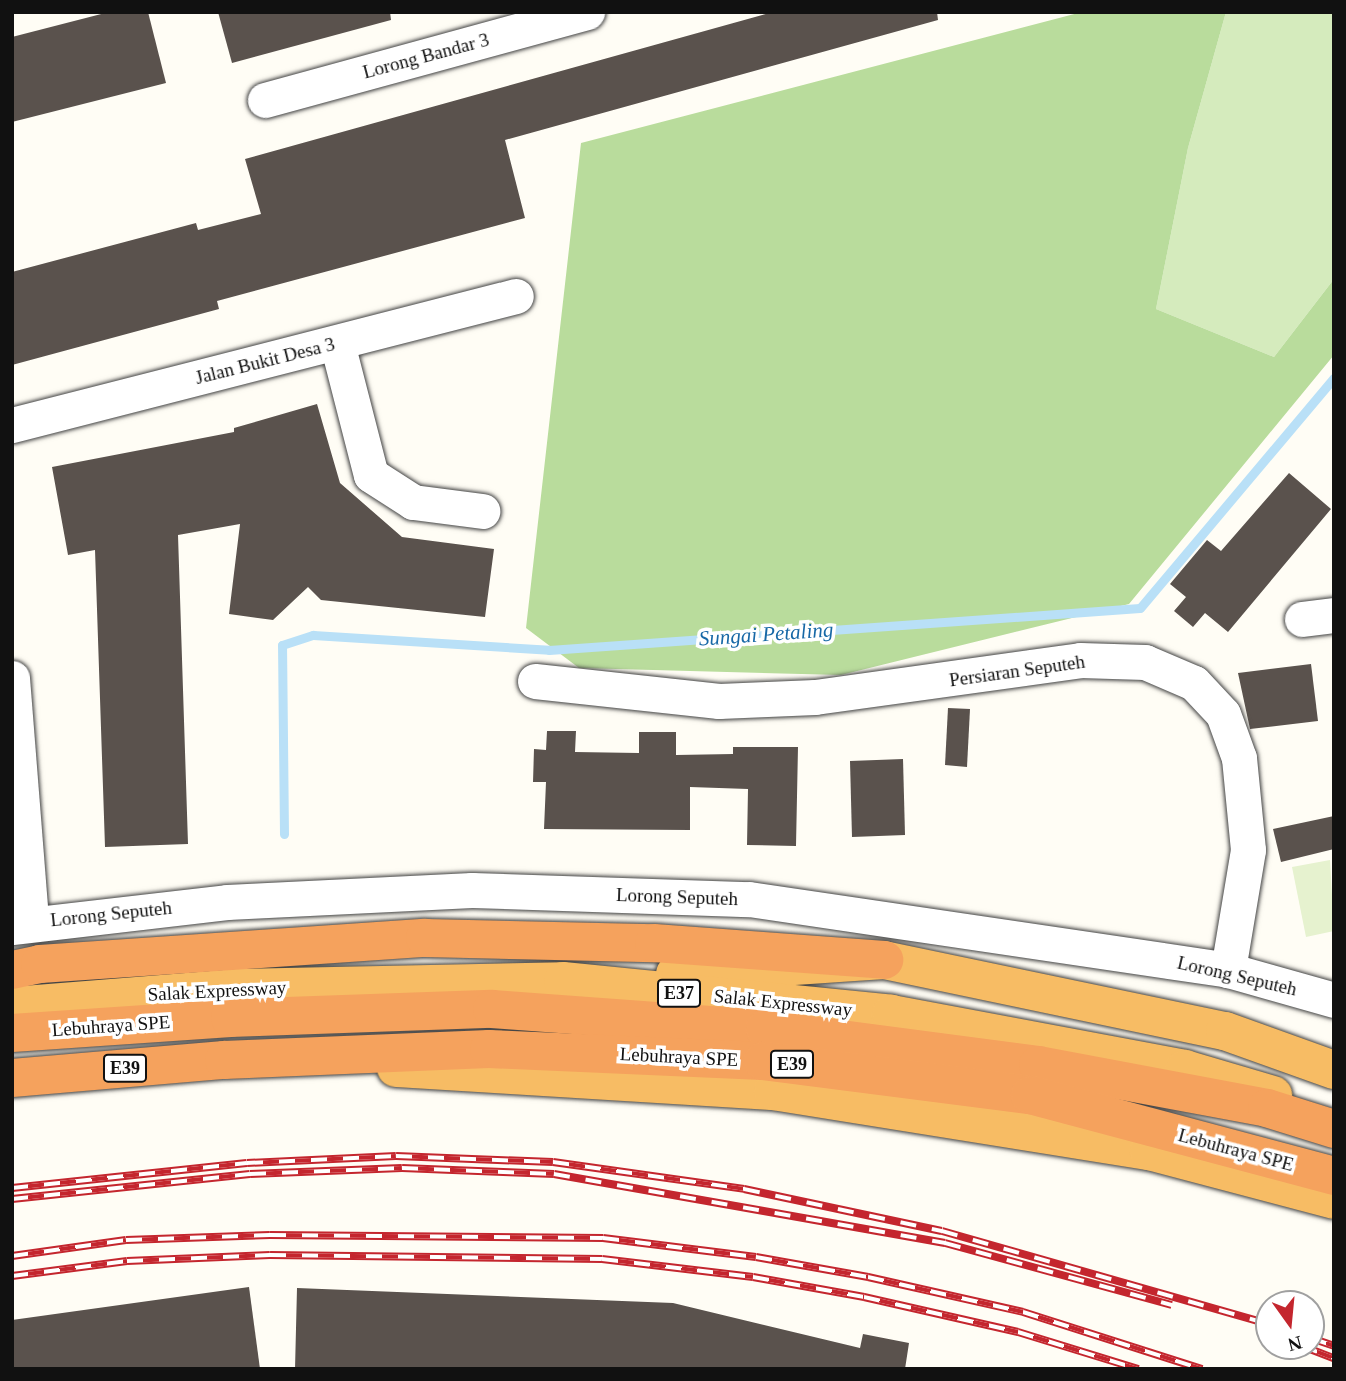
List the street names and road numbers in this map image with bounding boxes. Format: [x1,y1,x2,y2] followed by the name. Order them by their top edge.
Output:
[360,28,492,84] street label: Lorong Bandar 3
[193,333,337,389] street label: Jalan Bukit Desa 3
[948,650,1086,692] street label: Persiaran Seputeh
[616,883,738,911] street label: Lorong Seputeh
[49,896,173,932] street label: Lorong Seputeh
[1175,951,1299,1001] street label: Lorong Seputeh
[147,976,287,1006] street label: Salak Expressway
[656,978,702,1008] road number: E37
[713,984,853,1022] street label: Salak Expressway
[51,1010,171,1042] street label: Lebuhraya SPE
[619,1043,739,1071] street label: Lebuhraya SPE
[769,1050,815,1078] road number: E39
[102,1054,148,1083] road number: E39
[1176,1124,1296,1176] street label: Lebuhraya SPE

